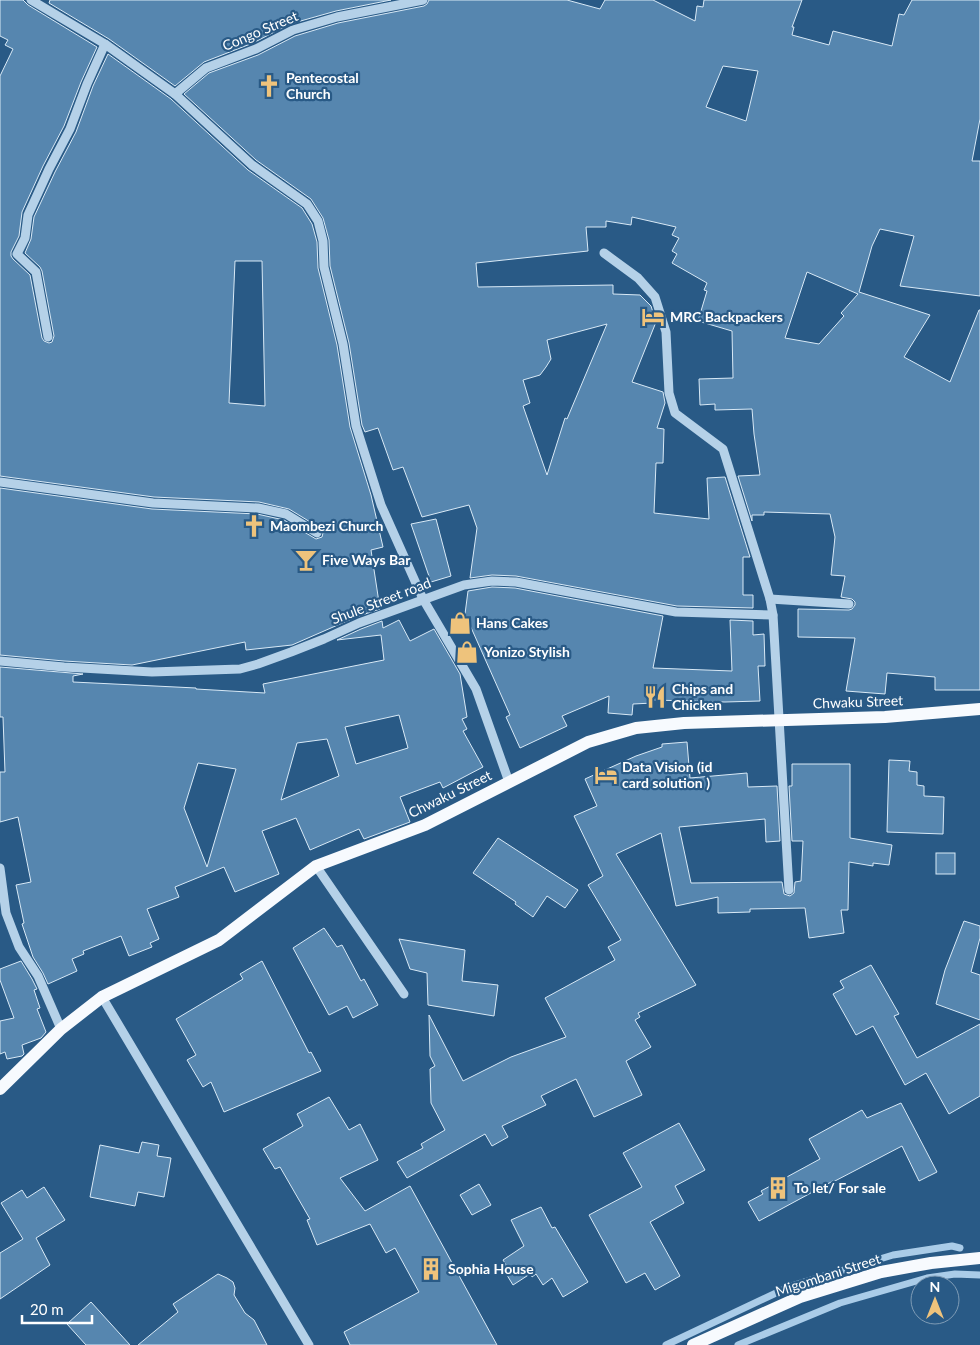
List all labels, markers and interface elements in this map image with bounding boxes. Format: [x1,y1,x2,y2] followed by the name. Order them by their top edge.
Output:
[219,7,300,54] street label: Congo Street
[286,69,359,102] place label: Pentecostal Church
[256,73,282,99] church icon: Pentecostal Church
[640,304,666,330] hotel icon: MRC Backpackers
[670,308,783,325] place label: MRC Backpackers
[241,513,267,539] church icon: Maombezi Church
[270,517,384,534] place label: Maombezi Church
[293,547,319,573] bar icon: Five Ways Bar
[322,551,411,568] place label: Five Ways Bar
[329,574,433,627] street label: Shule Street road
[447,610,473,636] shop icon: Hans Cakes
[476,614,548,631] place label: Hans Cakes
[454,639,480,665] shop icon: Yonizo Stylish
[483,643,570,660] place label: Yonizo Stylish
[672,680,733,713] place label: Chips and Chicken
[642,684,668,710] restaurant icon: Chips and Chicken
[813,691,903,712] street label: Chwaku Street
[622,758,712,791] place label: Data Vision (id card solution )
[593,762,619,788] hotel icon: Data Vision (id card solution )
[405,766,494,821] street label: Chwaku Street
[765,1175,791,1201] building icon: To let/ For sale
[794,1179,887,1196] place label: To let/ For sale
[773,1250,882,1299] street label: Migombani Street
[418,1256,444,1282] building icon: Sophia House
[448,1260,534,1277] place label: Sophia House
[910,1275,960,1325] north arrow
[930,1278,940,1295] text: N
[22,1292,92,1324] scale bar
[30,1300,64,1318] text: 20 m

